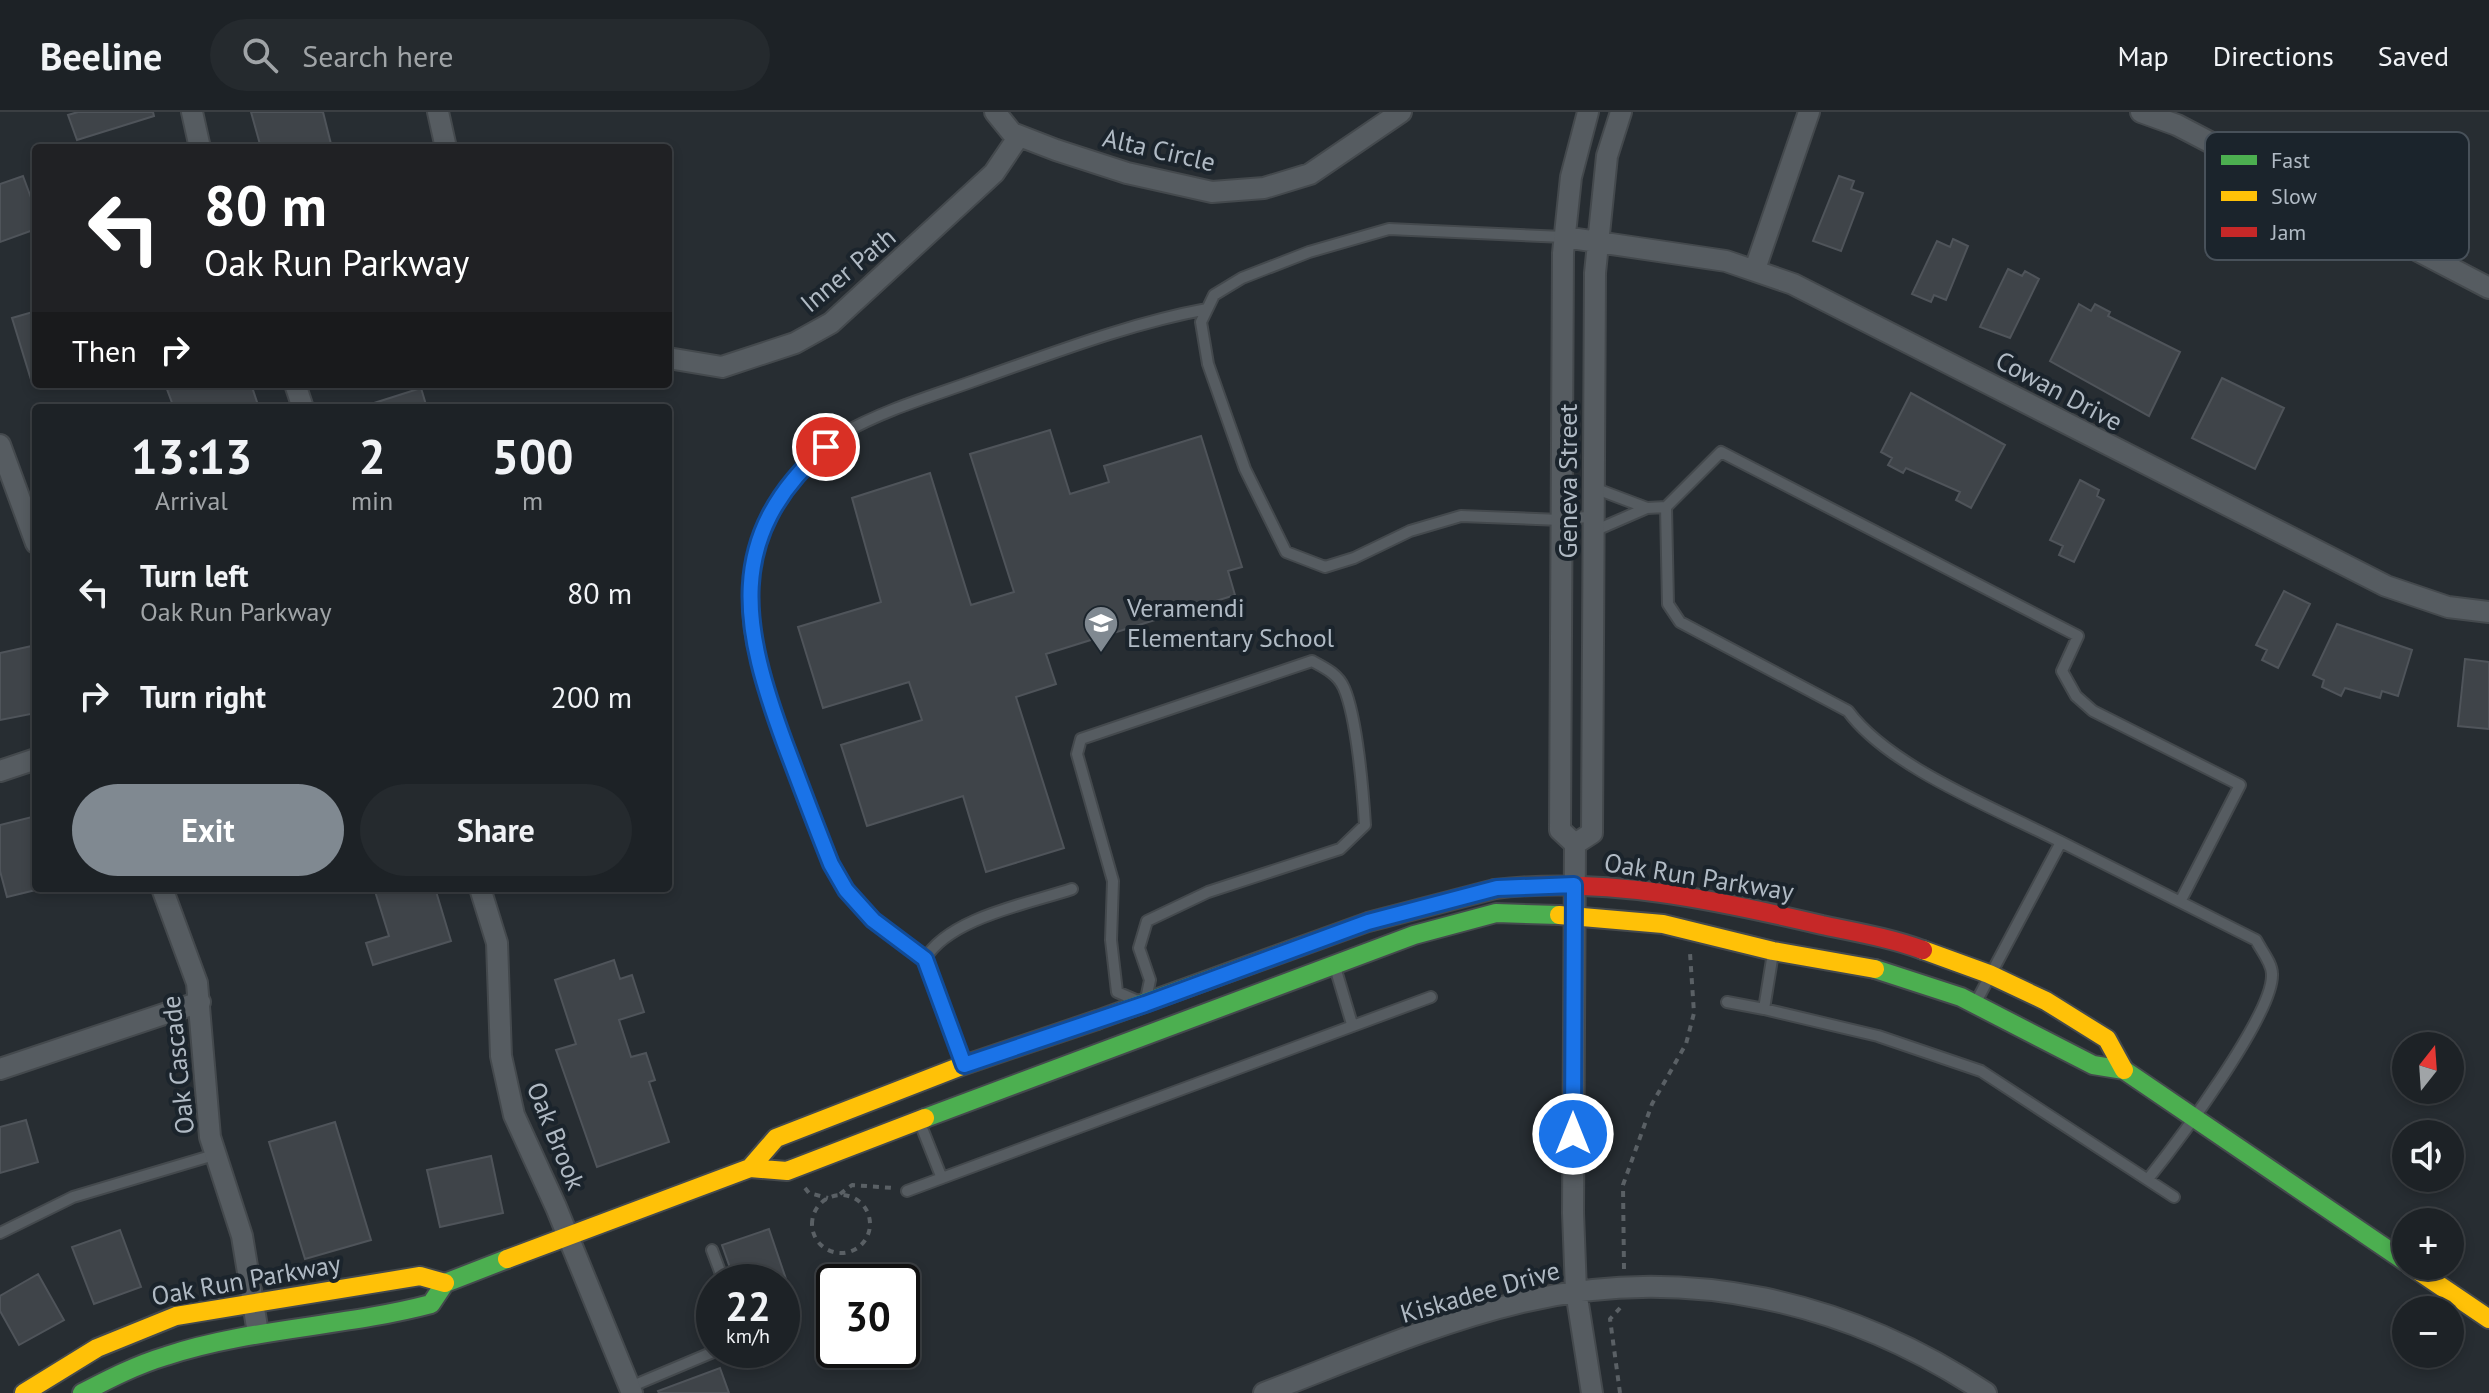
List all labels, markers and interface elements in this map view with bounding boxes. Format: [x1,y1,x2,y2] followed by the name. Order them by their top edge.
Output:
[210,19,770,91] search box
[40,31,162,80] text: Beeline
[238,33,282,77] icon: search
[302,36,454,75] text: Search here
[2118,37,2169,74] text: Map
[2213,37,2334,74] text: Directions
[2378,37,2449,74] text: Saved
[1100,121,1219,178] street label: Alta Circle
[2205,132,2469,260] legend
[2271,146,2311,174] text: Fast
[204,169,327,241] text: 80 m
[72,176,176,280] icon: left
[2271,182,2317,210] text: Slow
[2270,218,2306,246] text: Jam
[793,220,902,319] street label: Inner Path
[204,239,469,286] text: Oak Run Parkway
[153,328,197,372] icon: right
[72,331,137,370] text: Then
[1990,343,2128,438] street label: Cowan Drive
[1551,403,1584,558] street label: Geneva Street
[792,413,860,481] pin
[131,425,252,487] text: 13:13
[358,425,386,487] text: 2
[492,425,573,487] text: 500
[804,425,848,469] icon: arrive
[155,484,228,517] text: Arrival
[351,484,393,517] text: min
[522,484,543,517] text: m
[140,556,248,595] text: Turn left
[72,570,116,614] icon: left
[567,573,632,612] text: 80 m
[1126,591,1335,654] place label: Veramendi Elementary School
[140,595,332,628] text: Oak Run Parkway
[1082,604,1120,654] school or university icon: Veramendi Elementary School
[72,674,116,718] icon: right
[140,677,266,716] text: Turn right
[551,677,632,716] text: 200 m
[72,784,344,876] button: Exit
[360,784,632,876] button: Share
[1602,845,1796,908] street label: Oak Run Parkway
[154,994,201,1136] street label: Oak Cascade
[2392,1032,2464,1104] north arrow
[2392,1032,2464,1368] map controls
[520,1077,593,1195] street label: Oak Brook
[1531,1092,1615,1176] position arrow
[2392,1120,2464,1192] button: sound
[2392,1208,2464,1280] button: +
[149,1247,343,1312] street label: Oak Run Parkway
[1396,1253,1563,1330] street label: Kiskadee Drive
[816,1264,920,1368] speed limit sign: 30
[725,1280,771,1332] text: 22
[2392,1296,2464,1368] button: −
[726,1323,770,1349] text: km/h

